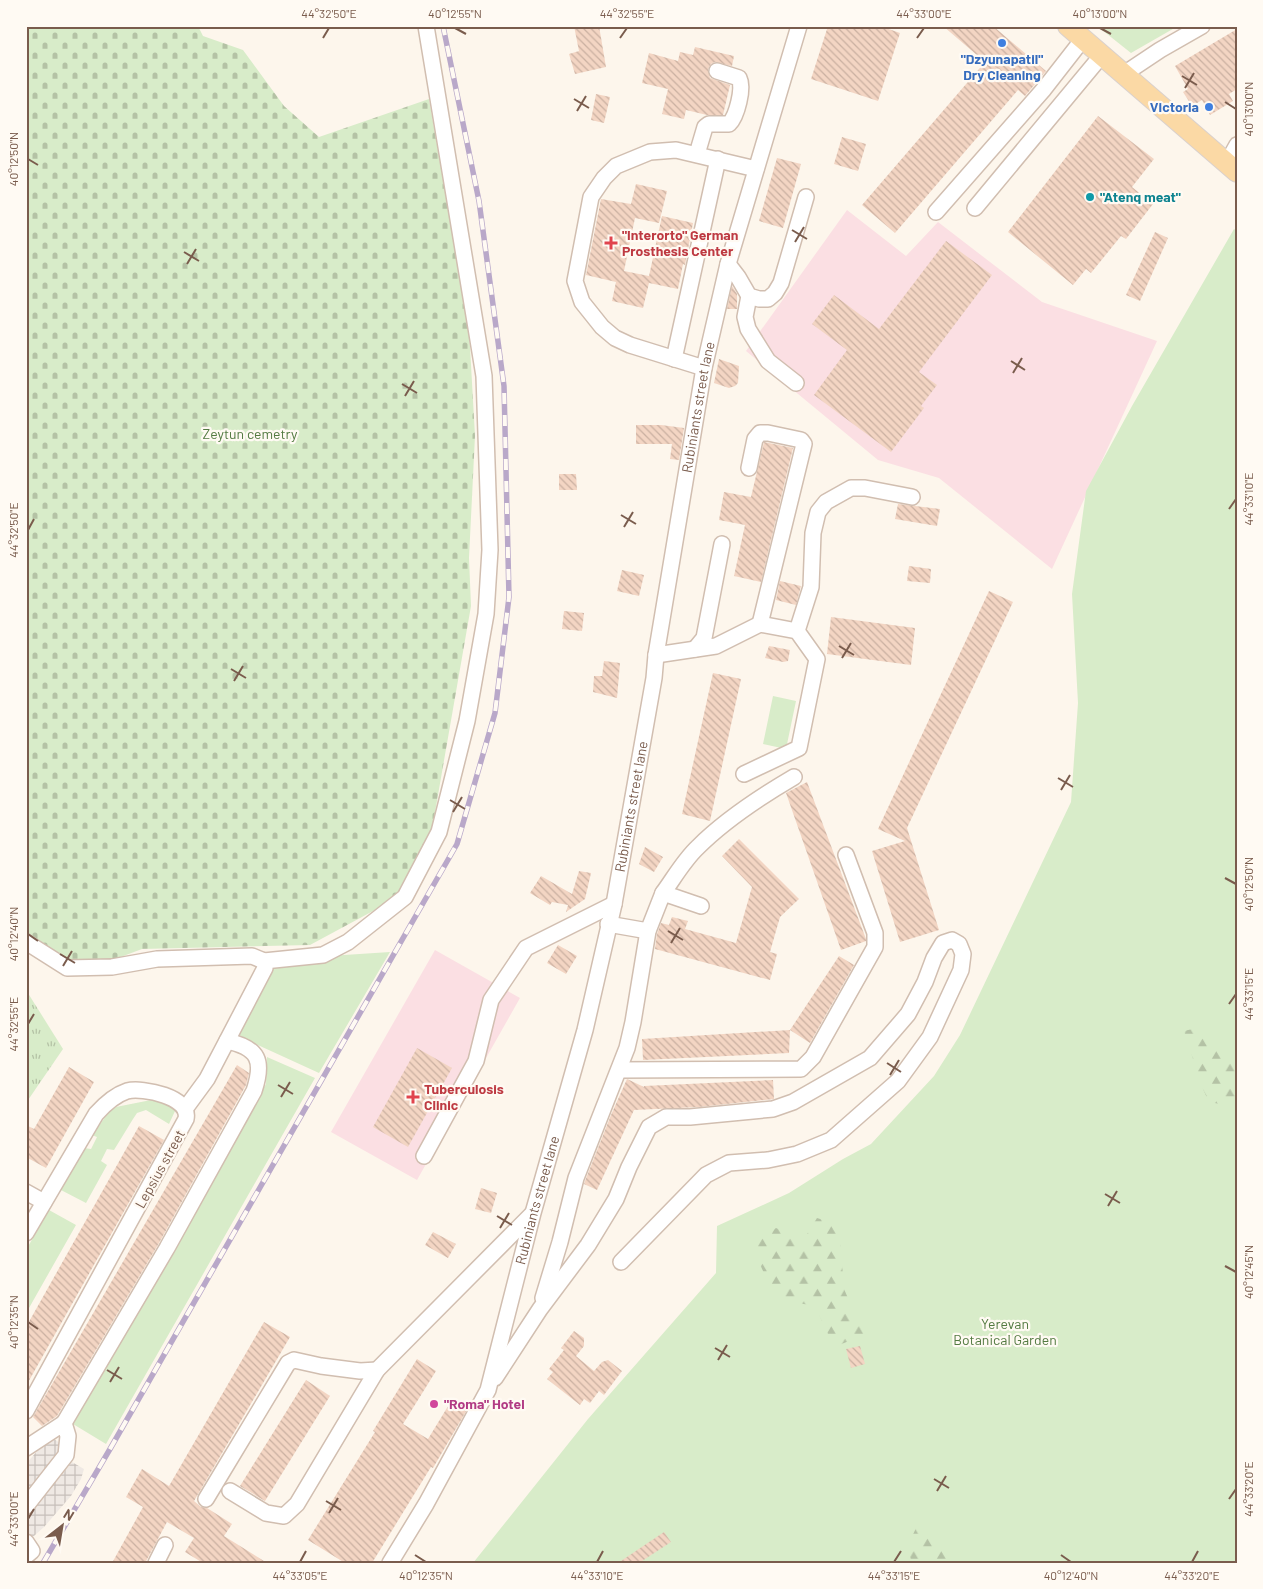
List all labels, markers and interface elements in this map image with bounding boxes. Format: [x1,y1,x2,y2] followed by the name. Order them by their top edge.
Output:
[301,6,357,20] text: 44°32'50"E
[428,6,482,20] text: 40°12'55"N
[600,6,654,20] text: 44°32'55"E
[896,6,952,20] text: 44°33'00"E
[1073,6,1127,20] text: 40°13'00"N
[996,37,1008,49] marker: "Dzyunapatil" Dry Cleaning
[961,50,1043,83] place label: "Dzyunapatil" Dry Cleaning
[1241,82,1255,136] text: 40°13'00"N
[1150,98,1199,115] place label: Victoria
[1203,101,1215,113] marker: Victoria
[6,132,20,186] text: 40°12'50"N
[1100,188,1181,205] place label: "Atenq meat"
[1084,191,1096,203] marker: "Atenq meat"
[622,226,738,259] place label: "Interorto" German Prosthesis Center
[604,236,618,250] marker: "Interorto" German Prosthesis Center
[678,340,718,474] street label: Rubiniants street lane
[203,425,298,442] park label: Zeytun cemetry
[1241,472,1255,526] text: 44°33'10"E
[6,502,20,558] text: 44°32'50"E
[611,740,651,873] street label: Rubiniants street lane
[1241,857,1255,911] text: 40°12'50"N
[6,907,20,961] text: 40°12'40"N
[1241,968,1255,1020] text: 44°33'15"E
[6,997,20,1051] text: 44°32'55"E
[424,1080,504,1113] place label: Tuberculosis Clinic
[406,1090,420,1104] marker: Tuberculosis Clinic
[131,1126,188,1211] street label: Lepsius street
[511,1134,563,1266] street label: Rubiniants street lane
[1241,1245,1255,1299] text: 40°12'45"N
[6,1295,20,1349] text: 40°12'35"N
[953,1315,1057,1348] park label: Yerevan Botanical Garden
[444,1395,525,1412] place label: "Roma" Hotel
[428,1398,440,1410] marker: "Roma" Hotel
[1241,1461,1255,1517] text: 44°33'20"E
[6,1491,20,1547] text: 44°33'00"E
[38,1502,88,1552] north arrow
[61,1505,77,1524] text: N
[272,1568,328,1582] text: 44°33'05"E
[399,1568,453,1582] text: 40°12'35"N
[570,1568,624,1582] text: 44°33'10"E
[868,1568,920,1582] text: 44°33'15"E
[1044,1568,1098,1582] text: 40°12'40"N
[1164,1568,1220,1582] text: 44°33'20"E

